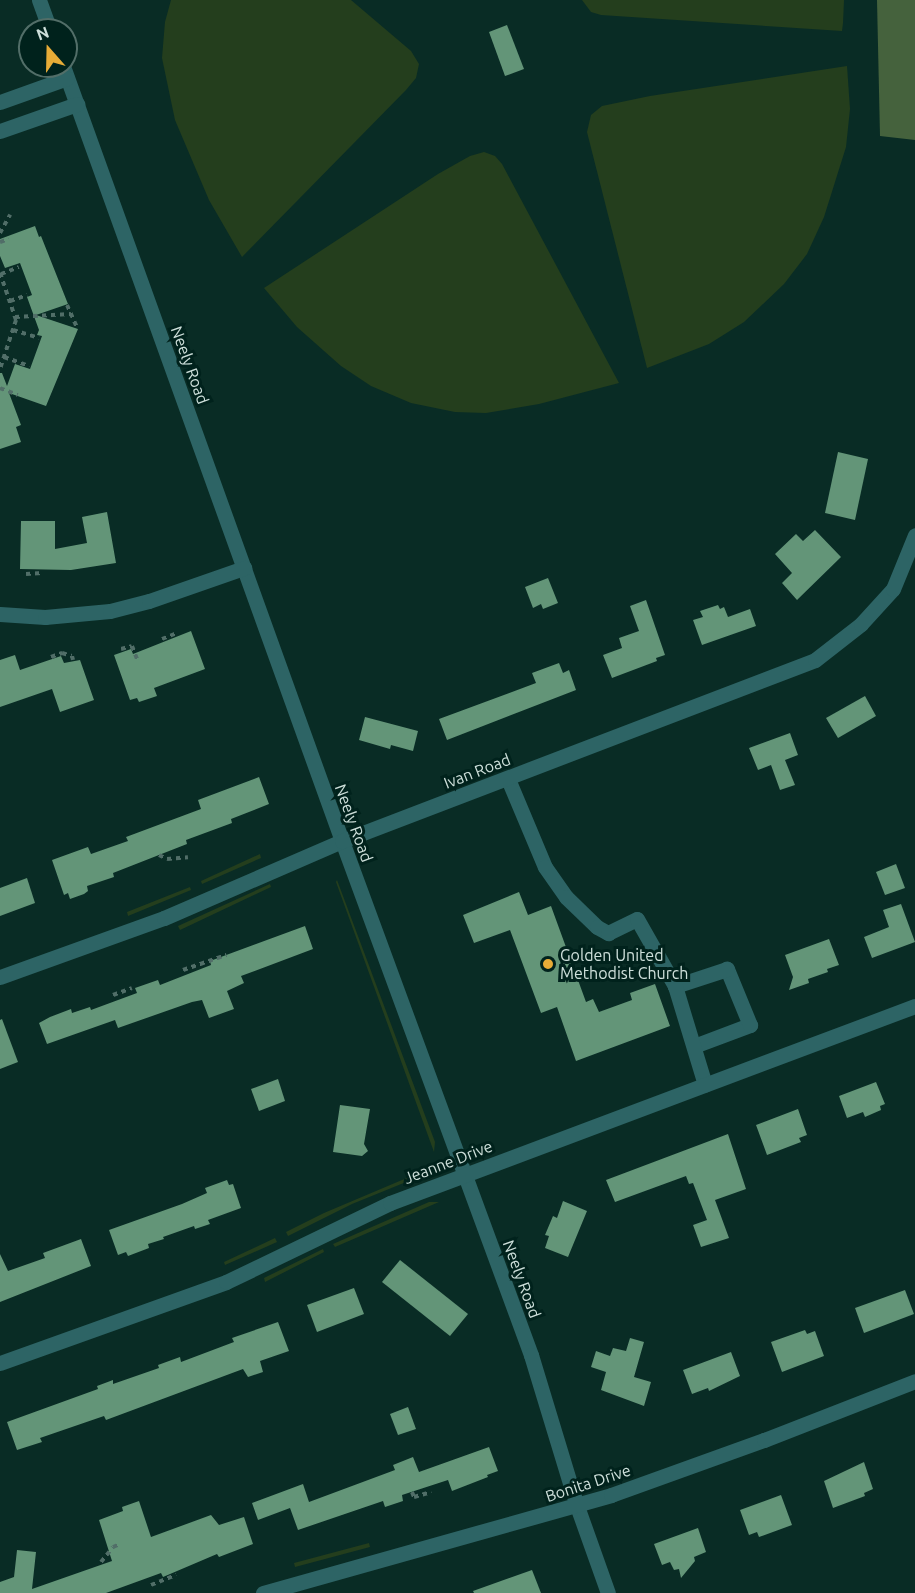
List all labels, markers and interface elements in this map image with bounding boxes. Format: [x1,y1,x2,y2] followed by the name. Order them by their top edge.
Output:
[18,18,78,78] north arrow
[34,22,51,43] text: N
[167,323,213,407] street label: Neely Road
[441,750,513,792] street label: Ivan Road
[331,781,377,865] street label: Neely Road
[560,945,688,983] place label: Golden United Methodist Church
[541,957,555,971] marker: Golden United Methodist Church
[401,1136,495,1188] street label: Jeanne Drive
[499,1237,545,1321] street label: Neely Road
[543,1460,633,1506] street label: Bonita Drive

